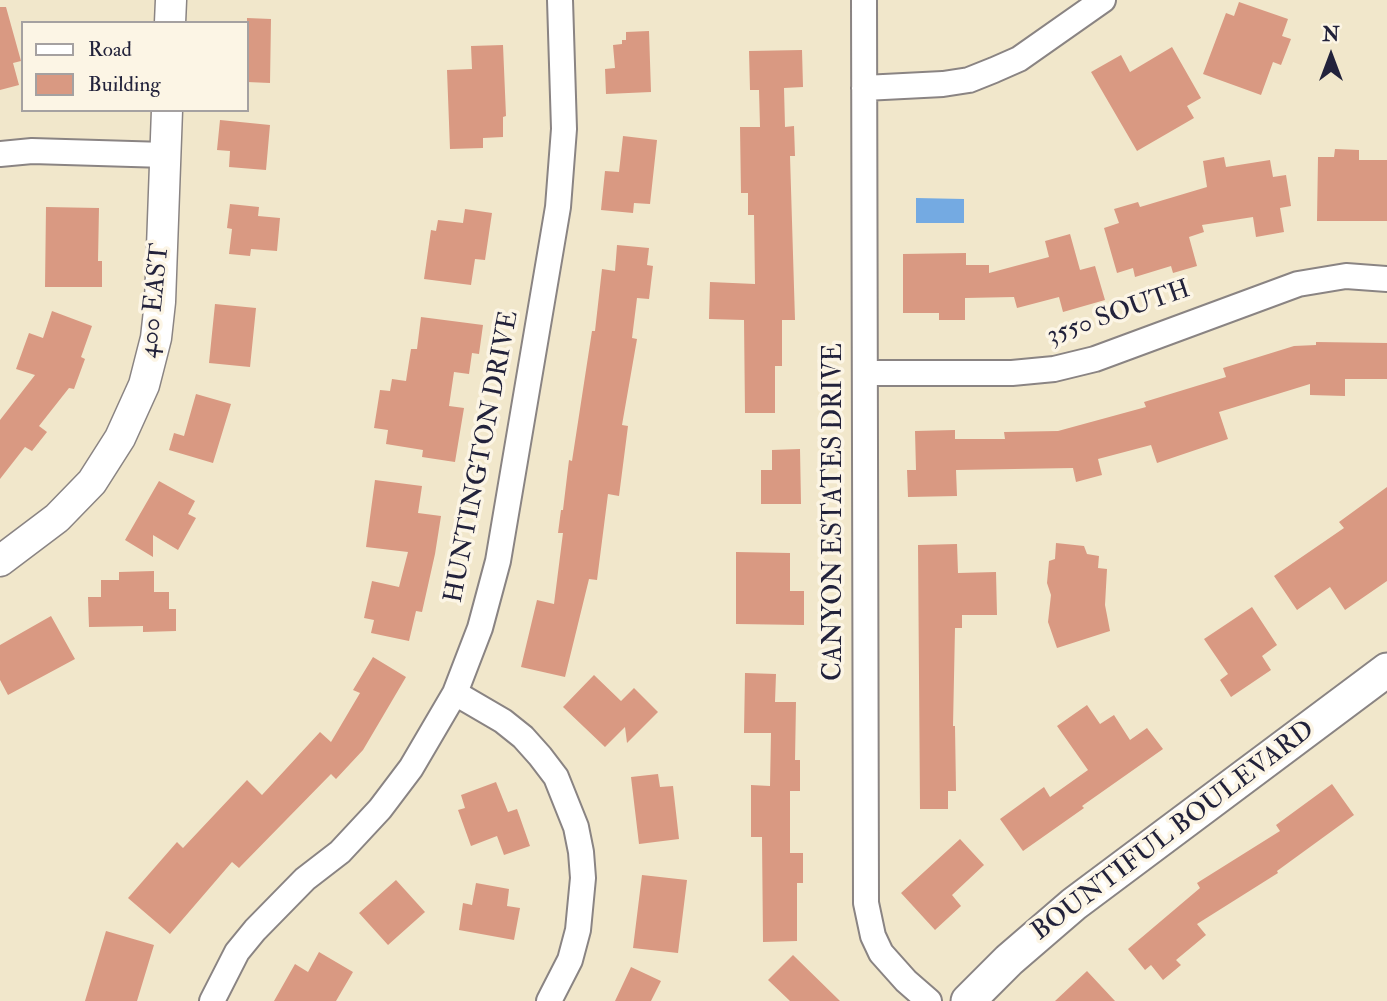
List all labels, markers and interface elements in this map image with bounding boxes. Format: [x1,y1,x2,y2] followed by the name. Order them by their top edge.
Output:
[21,21,248,112] legend
[1296,21,1366,91] north arrow
[1322,23,1340,47] text: N
[88,36,132,63] text: Road
[88,71,161,98] text: Building
[134,242,178,360] street label: 400 EAST
[1043,275,1195,353] street label: 3550 SOUTH
[439,308,527,606] street label: HUNTINGTON DRIVE
[819,343,851,681] street label: CANYON ESTATES DRIVE
[1026,715,1322,949] street label: BOUNTIFUL BOULEVARD

